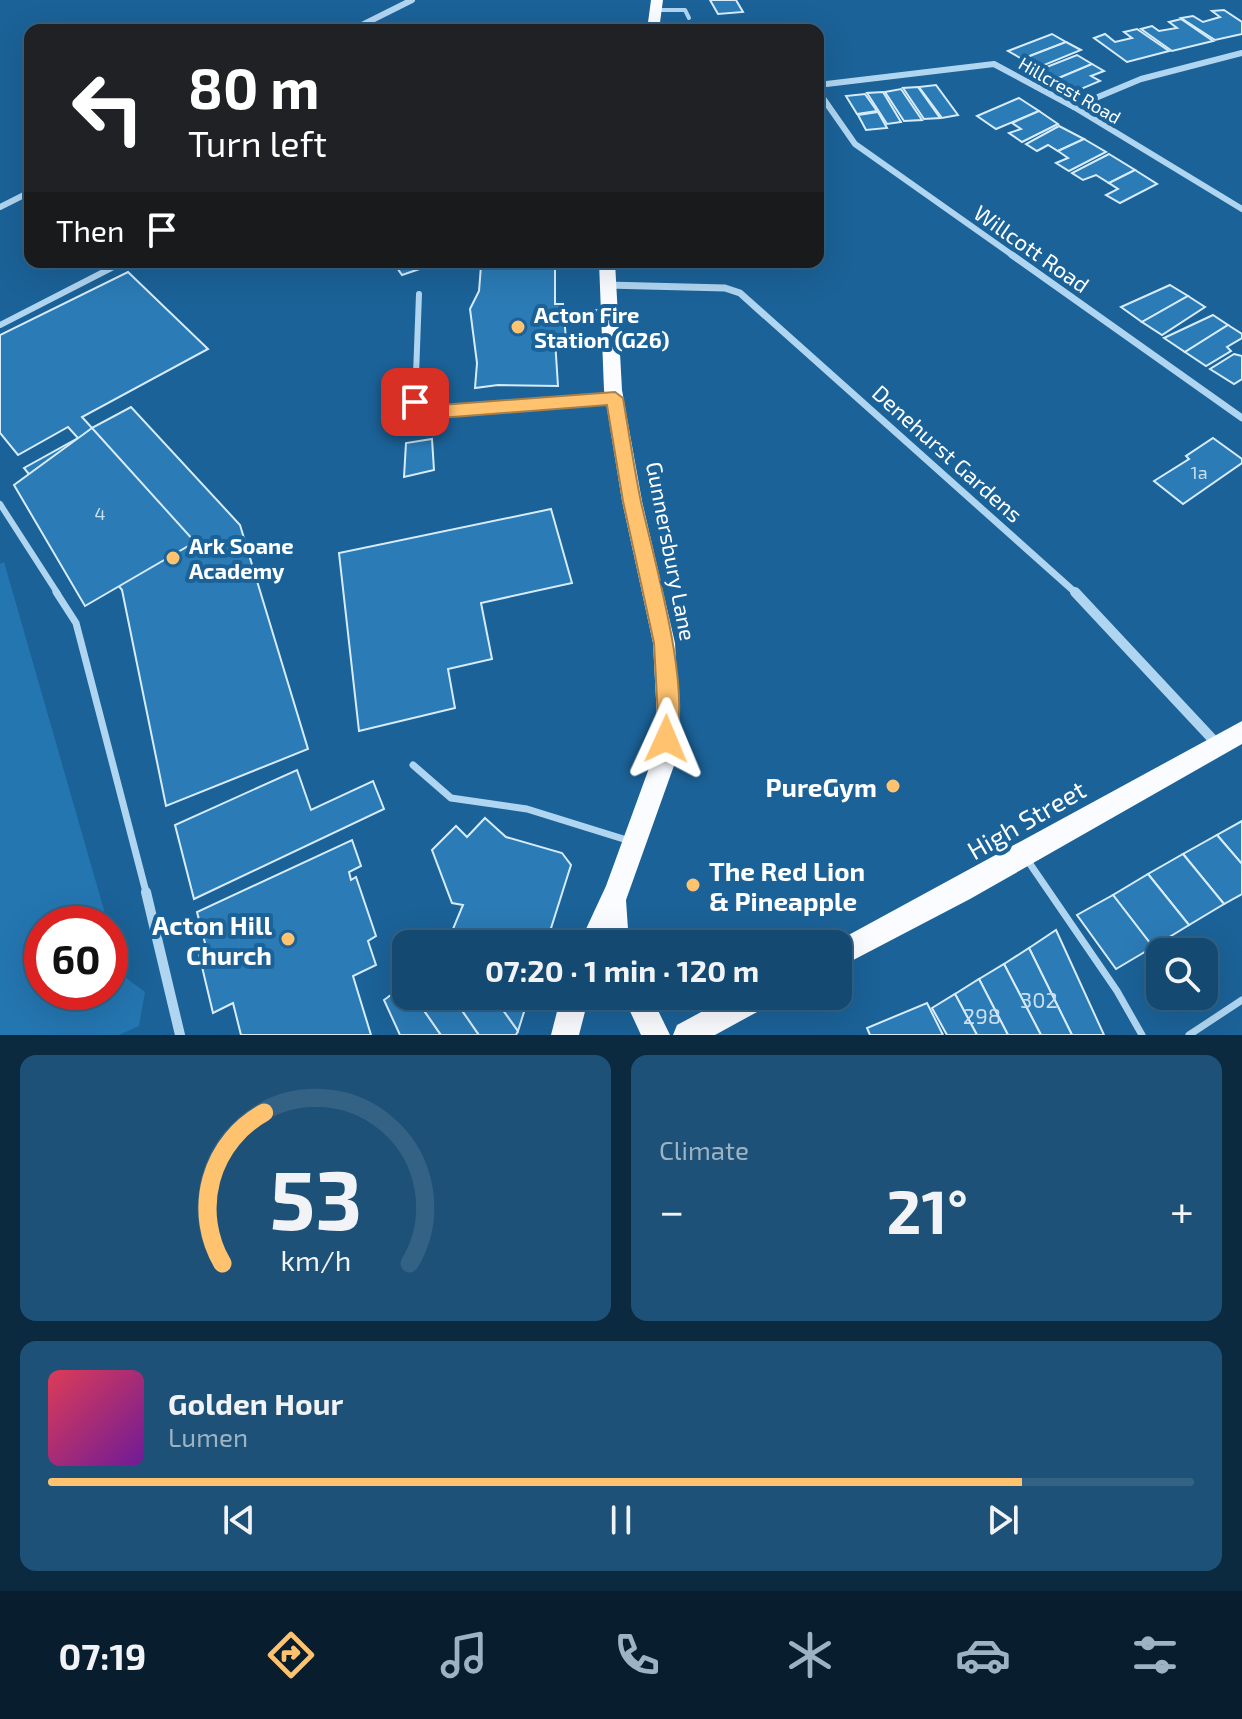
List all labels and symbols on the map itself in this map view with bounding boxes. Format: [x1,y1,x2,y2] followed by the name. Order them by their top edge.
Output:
[1015,52,1125,128] street label: Hillcrest Road
[969,199,1095,297] street label: Willcott Road
[534,301,669,352] place label: Acton Fire Station (G26)
[509,318,527,336] marker: Acton Fire Station (G26)
[381,368,449,436] pin
[868,379,1028,527] street label: Denehurst Gardens
[642,459,702,643] street label: Gunnersbury Lane
[1190,461,1208,483] house number: 1a
[94,502,106,524] house number: 4
[189,532,294,584] place label: Ark Soane Academy
[164,549,182,567] marker: Ark Soane Academy
[624,697,708,781] position arrow
[765,771,877,803] place label: PureGym
[961,773,1091,865] street label: High Street
[884,777,902,795] marker: PureGym
[709,855,865,916] place label: The Red Lion & Pineapple
[684,876,702,894] marker: The Red Lion & Pineapple
[24,906,128,1010] speed limit sign: 60
[152,909,272,970] place label: Acton Hill Church
[279,930,297,948] marker: Acton Hill Church
[1020,986,1058,1012] house number: 302
[963,1002,1001,1028] house number: 298

